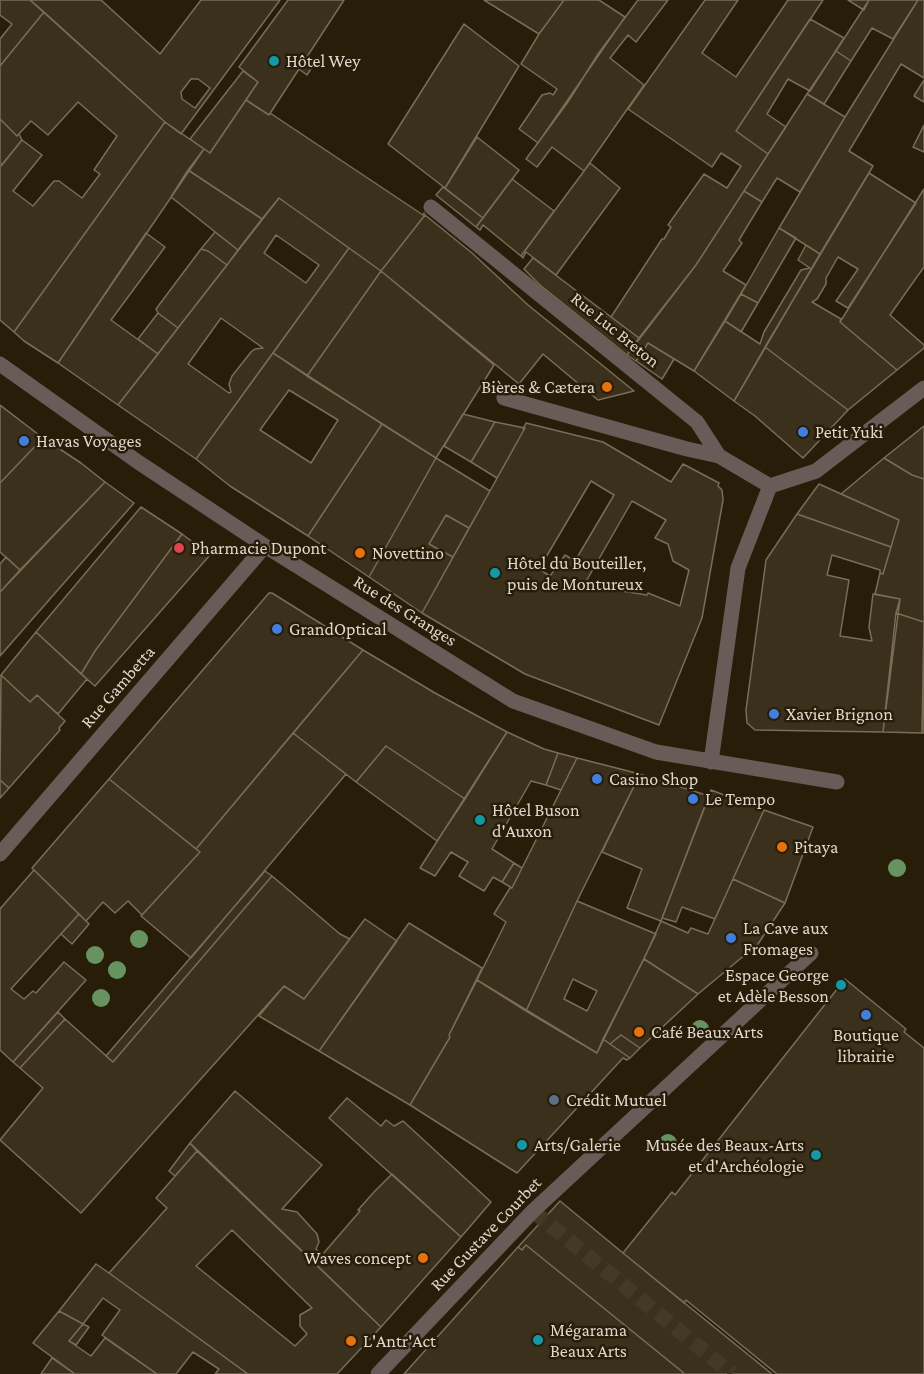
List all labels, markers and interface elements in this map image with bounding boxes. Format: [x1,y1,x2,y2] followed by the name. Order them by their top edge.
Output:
[286,50,361,72] place label: Hôtel Wey
[267,54,281,68] marker: Hôtel Wey
[566,288,664,372] street label: Rue Luc Breton
[481,376,595,398] place label: Bières & Cætera
[600,380,614,394] marker: Bières & Cætera
[815,421,883,443] place label: Petit Yuki
[796,425,810,439] marker: Petit Yuki
[36,430,142,452] place label: Havas Voyages
[17,434,31,448] marker: Havas Voyages
[191,537,326,559] place label: Pharmacie Dupont
[172,541,186,555] marker: Pharmacie Dupont
[372,542,444,564] place label: Novettino
[353,546,367,560] marker: Novettino
[507,552,646,594] place label: Hôtel du Bouteiller, puis de Montureux
[488,566,502,580] marker: Hôtel du Bouteiller, puis de Montureux
[349,571,461,651] street label: Rue des Granges
[289,618,387,640] place label: GrandOptical
[270,622,284,636] marker: GrandOptical
[76,641,160,733] street label: Rue Gambetta
[786,703,893,725] place label: Xavier Brignon
[767,707,781,721] marker: Xavier Brignon
[609,768,698,790] place label: Casino Shop
[590,772,604,786] marker: Casino Shop
[705,788,775,810] place label: Le Tempo
[686,792,700,806] marker: Le Tempo
[492,799,580,842] place label: Hôtel Buson d'Auxon
[473,813,487,827] marker: Hôtel Buson d'Auxon
[794,836,838,858] place label: Pitaya
[775,840,789,854] marker: Pitaya
[743,917,828,960] place label: La Cave aux Fromages
[724,931,738,945] marker: La Cave aux Fromages
[718,964,829,1006] place label: Espace George et Adèle Besson
[834,978,848,992] marker: Espace George et Adèle Besson
[859,1008,873,1022] marker: Boutique librairie
[651,1021,763,1043] place label: Café Beaux Arts
[833,1024,899,1066] place label: Boutique librairie
[632,1025,646,1039] marker: Café Beaux Arts
[566,1089,667,1111] place label: Crédit Mutuel
[547,1093,561,1107] marker: Crédit Mutuel
[534,1134,621,1156] place label: Arts/Galerie
[646,1134,804,1176] place label: Musée des Beaux-Arts et d'Archéologie
[515,1138,529,1152] marker: Arts/Galerie
[809,1148,823,1162] marker: Musée des Beaux-Arts et d'Archéologie
[426,1172,546,1296] street label: Rue Gustave Courbet
[304,1247,411,1269] place label: Waves concept
[416,1251,430,1265] marker: Waves concept
[550,1319,627,1362] place label: Mégarama Beaux Arts
[363,1330,436,1352] place label: L'Antr'Act
[531,1333,545,1347] marker: Mégarama Beaux Arts
[344,1334,358,1348] marker: L'Antr'Act

